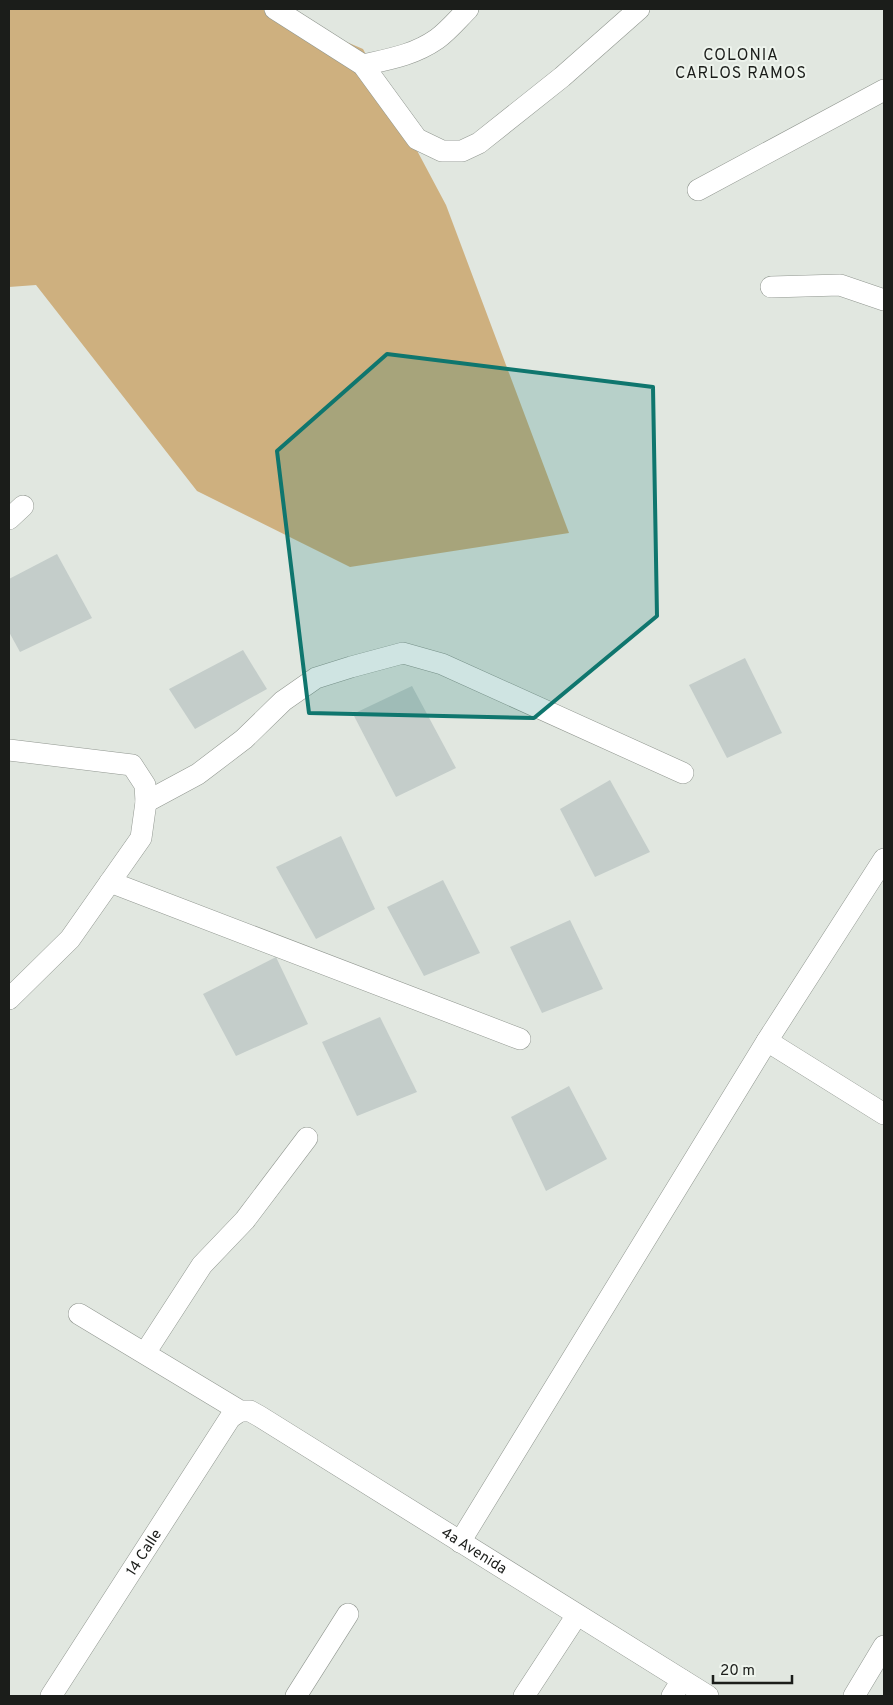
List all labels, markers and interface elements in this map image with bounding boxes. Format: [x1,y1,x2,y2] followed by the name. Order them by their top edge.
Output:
[675,46,807,84] district label: COLONIA CARLOS RAMOS
[437,1524,510,1579] street label: 4a Avenida
[123,1526,167,1580] street label: 14 Calle
[713,1652,792,1684] scale bar
[720,1662,755,1681] text: 20 m

